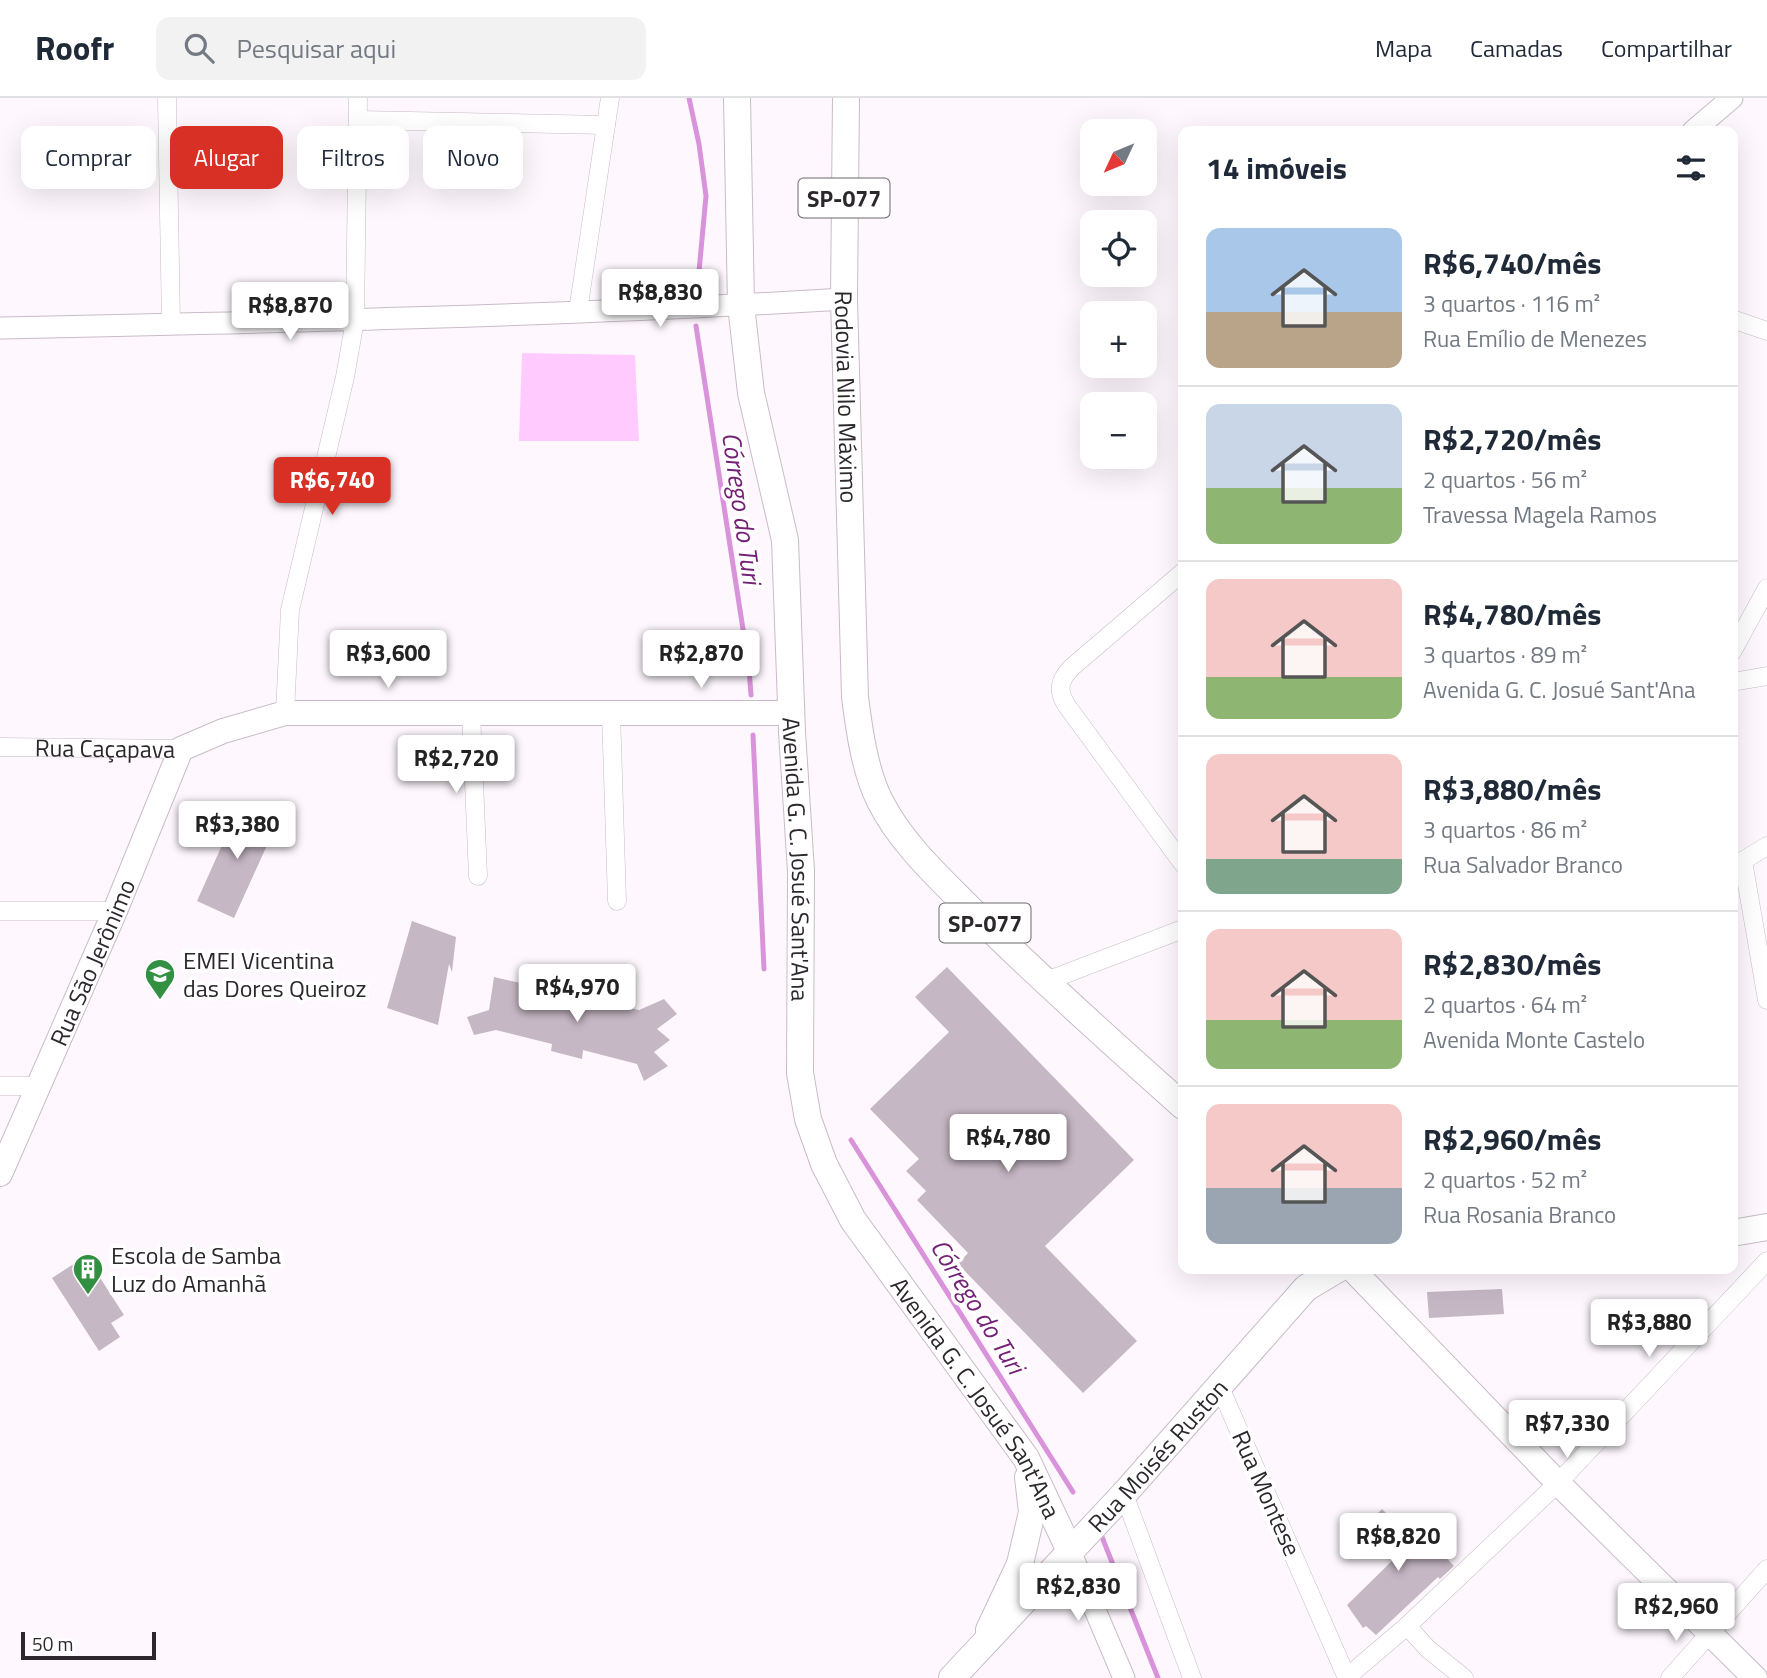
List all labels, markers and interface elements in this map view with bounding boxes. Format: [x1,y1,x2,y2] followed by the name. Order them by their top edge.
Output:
[156,17,646,80] search box
[35,23,114,73] text: Roofr
[180,29,218,67] icon: search
[236,29,396,68] text: Pesquisar aqui
[1375,30,1432,66] text: Mapa
[1470,30,1563,66] text: Camadas
[1601,30,1732,66] text: Compartilhar
[1080,119,1157,196] north arrow
[1080,119,1157,469] map controls
[21,126,156,189] chip: Comprar
[170,126,283,189] chip: Alugar
[297,126,409,189] chip: Filtros
[423,126,523,189] chip: Novo
[1206,145,1347,191] text: 14 imóveis
[1672,149,1710,187] icon: filters
[798,178,890,218] road number: SP-077
[1080,210,1157,287] button: locate
[1423,240,1601,286] text: R$6,740/mês
[1262,256,1346,340] icon: home
[595,270,725,329] pin: R$8,830
[618,274,702,309] text: R$8,830
[225,282,355,342] pin: R$8,870
[1423,286,1600,321] text: 3 quartos · 116 m²
[248,287,332,322] text: R$8,870
[826,290,868,504] street label: Rodovia Nilo Máximo
[1080,301,1157,378] button: +
[1423,321,1647,356] text: Rua Emílio de Menezes
[1080,392,1157,469] button: −
[1423,416,1601,462] text: R$2,720/mês
[712,430,772,589] water label: Córrego do Turi
[1262,432,1346,516] icon: home
[267,458,397,517] pin: R$6,740
[290,462,374,497] text: R$6,740
[1423,462,1587,497] text: 2 quartos · 56 m²
[1423,497,1657,532] text: Travessa Magela Ramos
[1423,591,1601,637] text: R$4,780/mês
[1262,607,1346,691] icon: home
[323,630,453,690] pin: R$3,600
[636,630,766,690] pin: R$2,870
[346,635,430,670] text: R$3,600
[659,635,743,670] text: R$2,870
[1423,637,1587,672] text: 3 quartos · 89 m²
[1423,672,1696,707] text: Avenida G. C. Josué Sant'Ana
[773,716,819,1002] street label: Avenida G. C. Josué Sant'Ana
[35,729,175,767] street label: Rua Caçapava
[391,736,521,795] pin: R$2,720
[414,740,498,775] text: R$2,720
[1423,766,1601,812] text: R$3,880/mês
[1262,782,1346,866] icon: home
[172,802,302,861] pin: R$3,380
[195,806,279,841] text: R$3,380
[1423,812,1587,847] text: 3 quartos · 86 m²
[1423,847,1623,882] text: Rua Salvador Branco
[40,873,144,1051] street label: Rua São Jerônimo
[940,904,1030,943] road number: SP-077
[1423,941,1601,987] text: R$2,830/mês
[183,942,366,1006] place label: EMEI Vicentina das Dores Queiroz
[143,957,177,1001] school or university icon: EMEI Vicentina das Dores Queiroz
[1262,957,1346,1041] icon: home
[512,964,642,1024] pin: R$4,970
[535,969,619,1004] text: R$4,970
[1423,987,1587,1022] text: 2 quartos · 64 m²
[1423,1022,1645,1057] text: Avenida Monte Castelo
[943,1114,1073,1174] pin: R$4,780
[1423,1116,1601,1162] text: R$2,960/mês
[966,1119,1050,1154] text: R$4,780
[1262,1132,1346,1216] icon: home
[1423,1162,1587,1197] text: 2 quartos · 52 m²
[1423,1197,1616,1232] text: Rua Rosania Branco
[921,1231,1036,1383] water label: Córrego do Turi
[111,1237,281,1301] place label: Escola de Samba Luz do Amanhã
[71,1252,105,1296] building icon: Escola de Samba Luz do Amanhã
[882,1269,1070,1524] street label: Avenida G. C. Josué Sant'Ana
[1584,1300,1714,1359] pin: R$3,880
[1607,1304,1691,1339] text: R$3,880
[1079,1371,1236,1540] street label: Rua Moisés Ruston
[1502,1400,1632,1460] pin: R$7,330
[1525,1405,1609,1440] text: R$7,330
[1223,1424,1311,1562] street label: Rua Montese
[1333,1514,1463,1573] pin: R$8,820
[1356,1518,1440,1553] text: R$8,820
[1013,1564,1143,1623] pin: R$2,830
[1036,1568,1120,1603] text: R$2,830
[1611,1584,1741,1643] pin: R$2,960
[1634,1588,1718,1623] text: R$2,960
[21,1629,156,1661] scale bar
[32,1629,73,1658] text: 50 m

